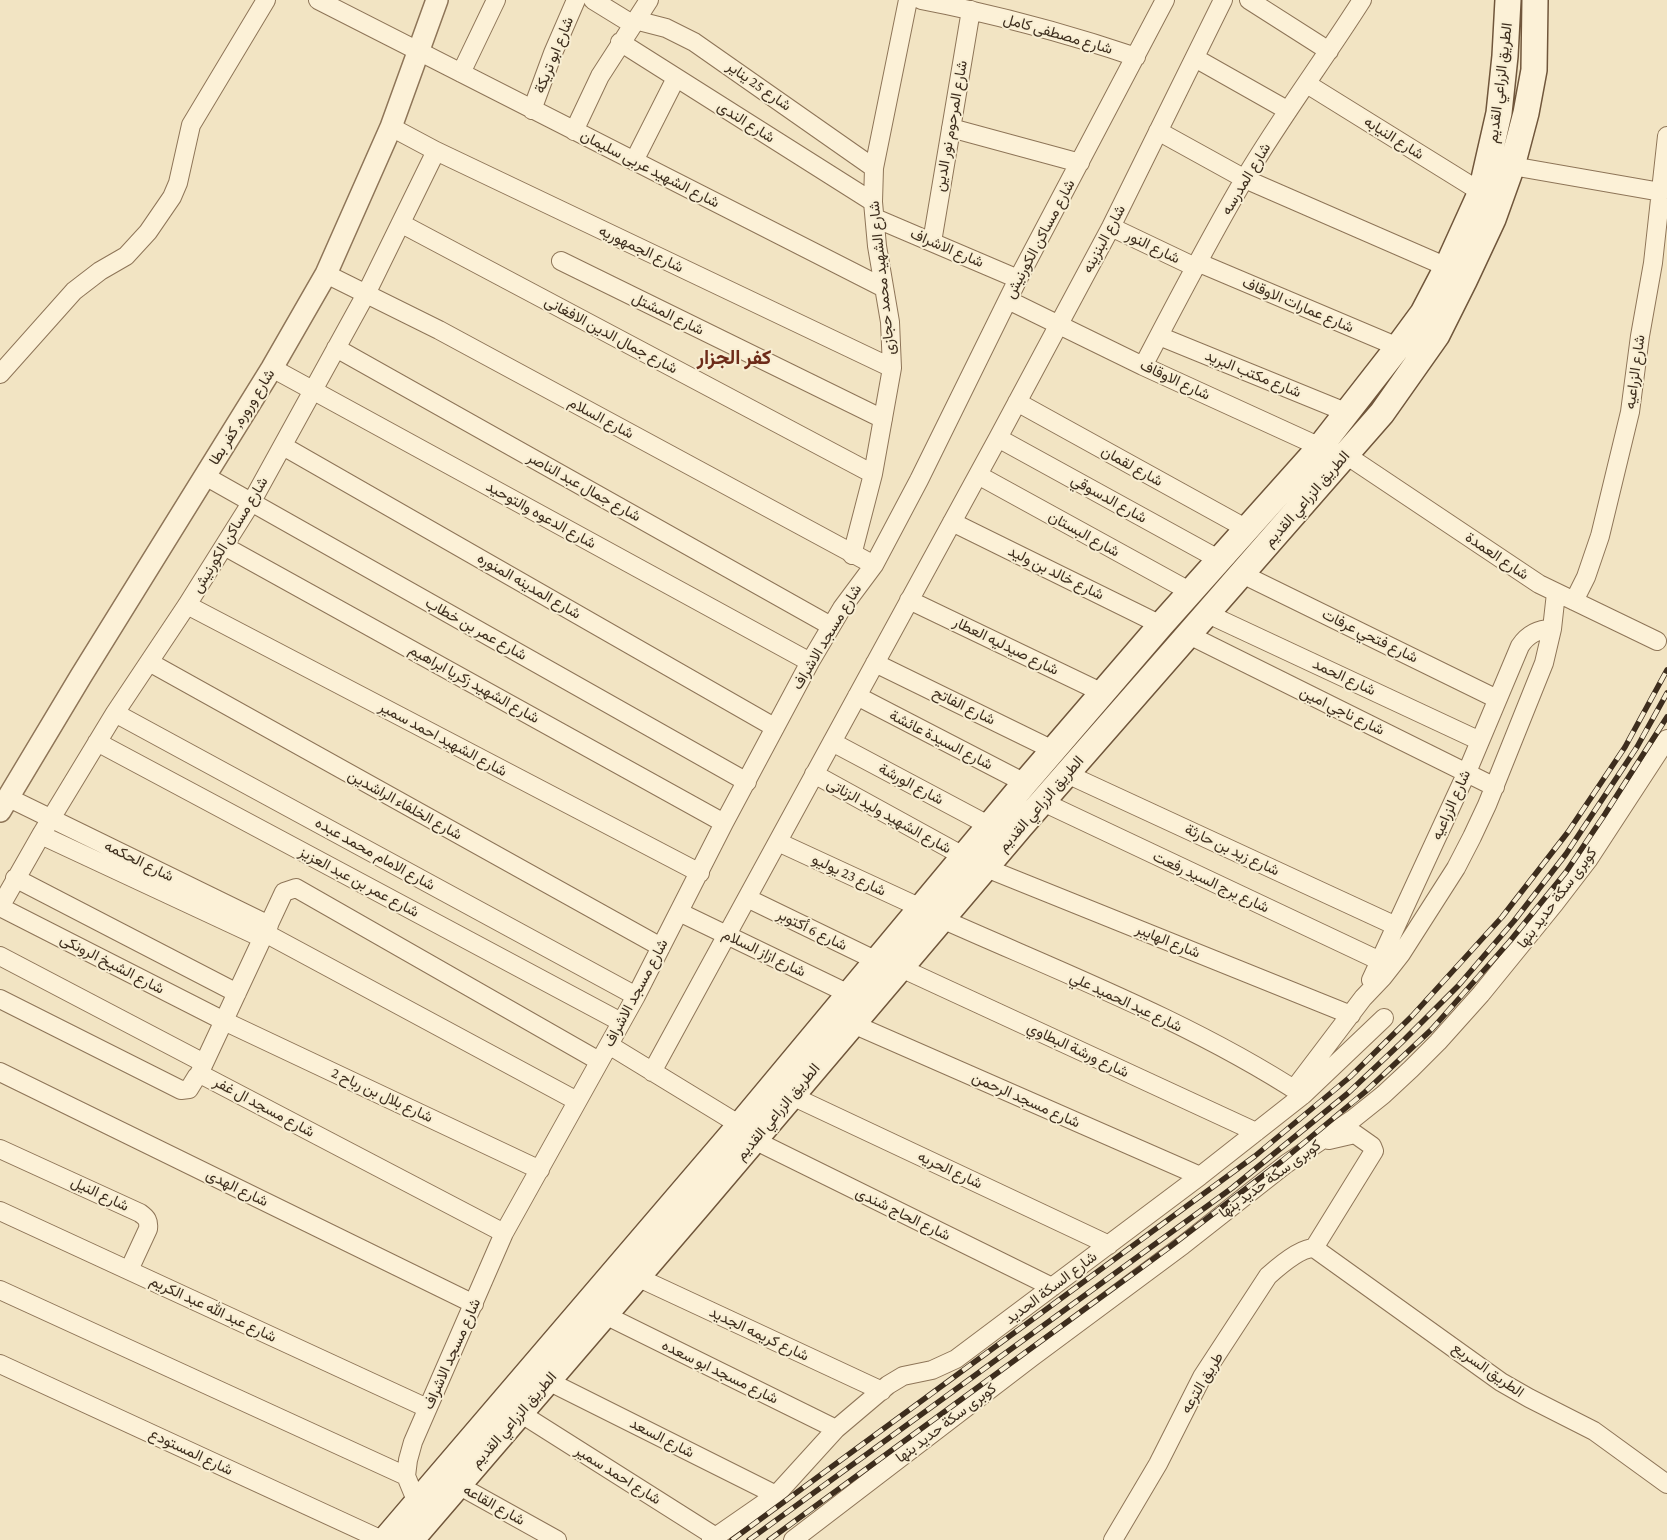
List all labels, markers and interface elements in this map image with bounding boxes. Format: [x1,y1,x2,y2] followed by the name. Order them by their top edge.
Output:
[1001,10,1115,58] street label: شارع مصطفى كامل
[531,14,577,96] street label: شارع ابو تريكة
[1484,22,1516,144] street label: الطريق الزراعي القديم
[723,57,795,115] street label: شارع 25 يناير
[931,59,971,193] street label: شارع المرحوم نور الدين
[714,97,778,147] street label: شارع الندى
[1361,113,1427,163] street label: شارع النيابه
[578,126,722,212] street label: شارع الشهيد عربى سليمان
[1217,140,1275,218] street label: شارع المدرسه
[1001,176,1079,302] street label: شارع مساكن الكورنيش
[865,200,899,356] street label: شارع الشهيد محمد حجازى
[1079,202,1129,276] street label: شارع البنزينه
[596,222,686,276] street label: شارع الجمهوريه
[908,224,986,272] street label: شارع الاشراف
[1123,226,1183,268] street label: شارع النور
[1240,273,1356,337] street label: شارع عمارات الاوقاف
[629,289,707,339] street label: شارع المشتل
[541,292,681,378] street label: شارع جمال الدين الافغانى
[1621,334,1649,410] street label: شارع الزراعيه
[697,346,771,370] district label: كفر الجزار
[1202,347,1304,401] street label: شارع مكتب البريد
[1137,356,1213,404] street label: شارع الاوقاف
[205,366,279,468] street label: شارع وروره, كفر بطا
[565,393,637,443] street label: شارع السلام
[1098,442,1166,490] street label: شارع لقمان
[1260,447,1354,551] street label: الطريق الزراعي القديم
[524,448,644,526] street label: شارع جمال عبد الناصر
[1068,471,1150,527] street label: شارع الدسوقي
[188,474,272,596] street label: شارع مساكن الكورنيش
[483,477,599,553] street label: شارع الدعوه والتوحيد
[1045,507,1123,561] street label: شارع البستان
[1462,528,1532,584] street label: شارع العمدة
[1005,542,1107,604] street label: شارع خالد بن وليد
[474,549,584,623] street label: شارع المدينه المنوره
[788,581,866,693] street label: شارع مسجد الاشراف
[422,594,530,664] street label: شارع عمر بن خطاب
[1319,605,1421,667] street label: شارع فتحي عرفات
[950,613,1062,679] street label: شارع صيدليه العطار
[406,641,542,727] street label: شارع الشهيد زكريا ابراهيم
[1310,655,1378,699] street label: شارع الحمد
[930,683,998,729] street label: شارع الفاتح
[1297,683,1387,739] street label: شارع ناجي امين
[376,698,510,780] street label: شارع الشهيد احمد سمير
[886,706,996,774] street label: شارع السيدة عائشة
[994,752,1088,856] street label: الطريق الزراعي القديم
[875,759,947,809] street label: شارع الورشة
[345,766,465,844] street label: شارع الخلفاء الراشدين
[1428,767,1474,843] street label: شارع الزراعيه
[824,774,954,858] street label: شارع الشهيد وليد الزناتى
[312,814,438,894] street label: شارع الامام محمد عبده
[1182,820,1282,880] street label: شارع زيد بن حارثة
[101,836,177,886] street label: شارع الحكمه
[296,843,422,921] street label: شارع عمر بن عبد العزيز
[1513,844,1601,952] street label: كوبرى سكة حديد بنها
[1150,847,1272,917] street label: شارع برج السيد رفعت
[809,850,889,900] street label: شارع 23 يوليو
[774,905,850,955] street label: شارع 6 أكتوبر
[1133,920,1203,962] street label: شارع الهايبر
[719,925,809,981] street label: شارع ازاز السلام
[57,930,167,998] street label: شارع الشيخ الرونكى
[600,936,672,1050] street label: شارع مسجد الاشراف
[1067,968,1185,1036] street label: شارع عبد الحميد علي
[1024,1019,1132,1081] street label: شارع ورشة البطاوي
[732,1060,824,1164] street label: الطريق الزراعي القديم
[328,1064,436,1126] street label: شارع بلال بن رباح 2
[969,1068,1083,1132] street label: شارع مسجد الرحمن
[210,1073,318,1141] street label: شارع مسجد ال غفر
[1216,1136,1324,1222] street label: كوبرى سكة حديد بنها
[915,1147,985,1193] street label: شارع الحريه
[203,1165,271,1211] street label: شارع الهدى
[68,1173,132,1215] street label: شارع النيل
[853,1183,953,1245] street label: شارع الحاج شندى
[1002,1248,1100,1328] street label: شارع السكة الحديد
[147,1272,279,1346] street label: شارع عبد الله عبد الكريم
[419,1296,485,1412] street label: شارع مسجد الاشراف
[706,1303,812,1365] street label: شارع كريمه الجديد
[659,1336,781,1408] street label: شارع مسجد ابو سعده
[1449,1339,1527,1401] street label: الطريق السريع
[1177,1349,1227,1417] street label: طريق الترعه
[467,1368,561,1472] street label: الطريق الزراعي القديم
[892,1379,1000,1467] street label: كوبرى سكة حديد بنها
[627,1414,697,1462] street label: شارع السعد
[146,1425,236,1479] street label: شارع المستودع
[572,1441,664,1509] street label: شارع احمد سمير
[460,1481,528,1529] street label: شارع القاعه

